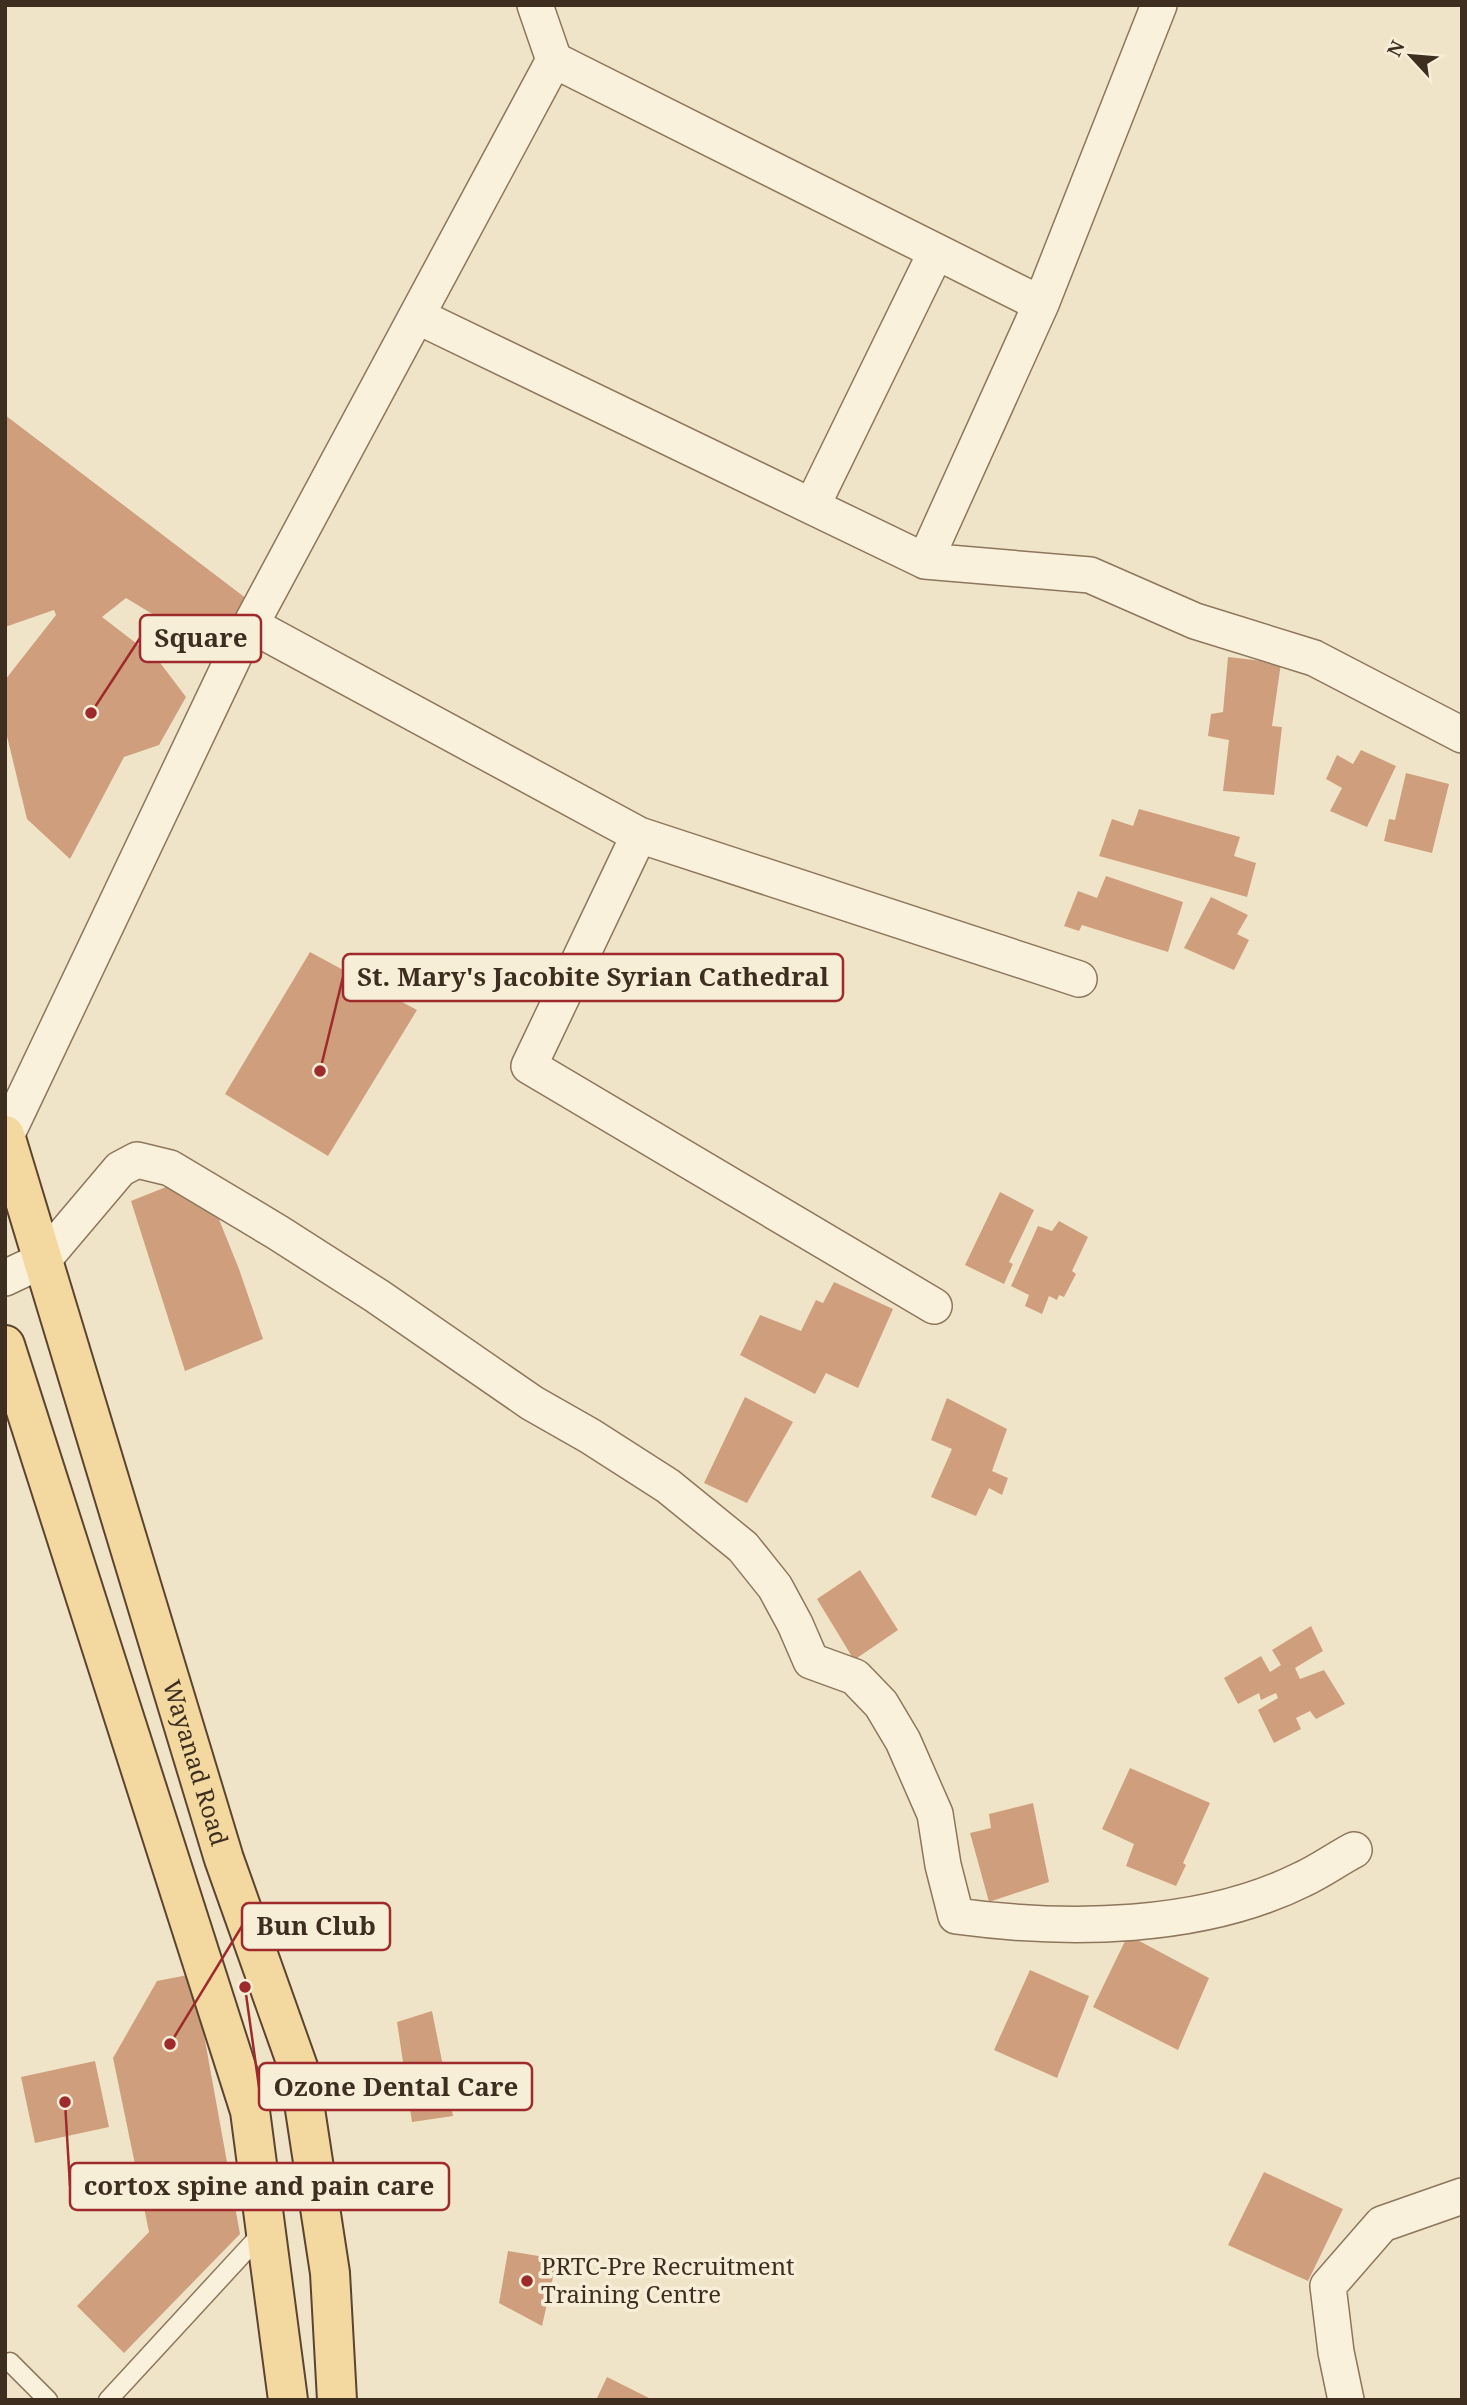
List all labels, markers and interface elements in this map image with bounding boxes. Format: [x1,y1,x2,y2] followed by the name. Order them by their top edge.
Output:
[1376,21,1446,91] north arrow
[1381,36,1411,61] text: N
[140,615,261,662] callout: Square
[154,619,248,655] text: Square
[343,954,843,1001] callout: St. Mary's Jacobite Syrian Cathedral
[357,958,829,994] text: St. Mary's Jacobite Syrian Cathedral
[156,1676,237,1850] street label: Wayanad Road
[242,1903,390,1950] callout: Bun Club
[256,1907,376,1943] text: Bun Club
[259,2063,532,2110] callout: Ozone Dental Care
[274,2068,518,2104] text: Ozone Dental Care
[70,2163,449,2210] callout: cortox spine and pain care
[84,2167,434,2203] text: cortox spine and pain care
[541,2249,795,2310] place label: PRTC-Pre Recruitment Training Centre
[519,2273,535,2289] marker: PRTC-Pre Recruitment Training Centre

